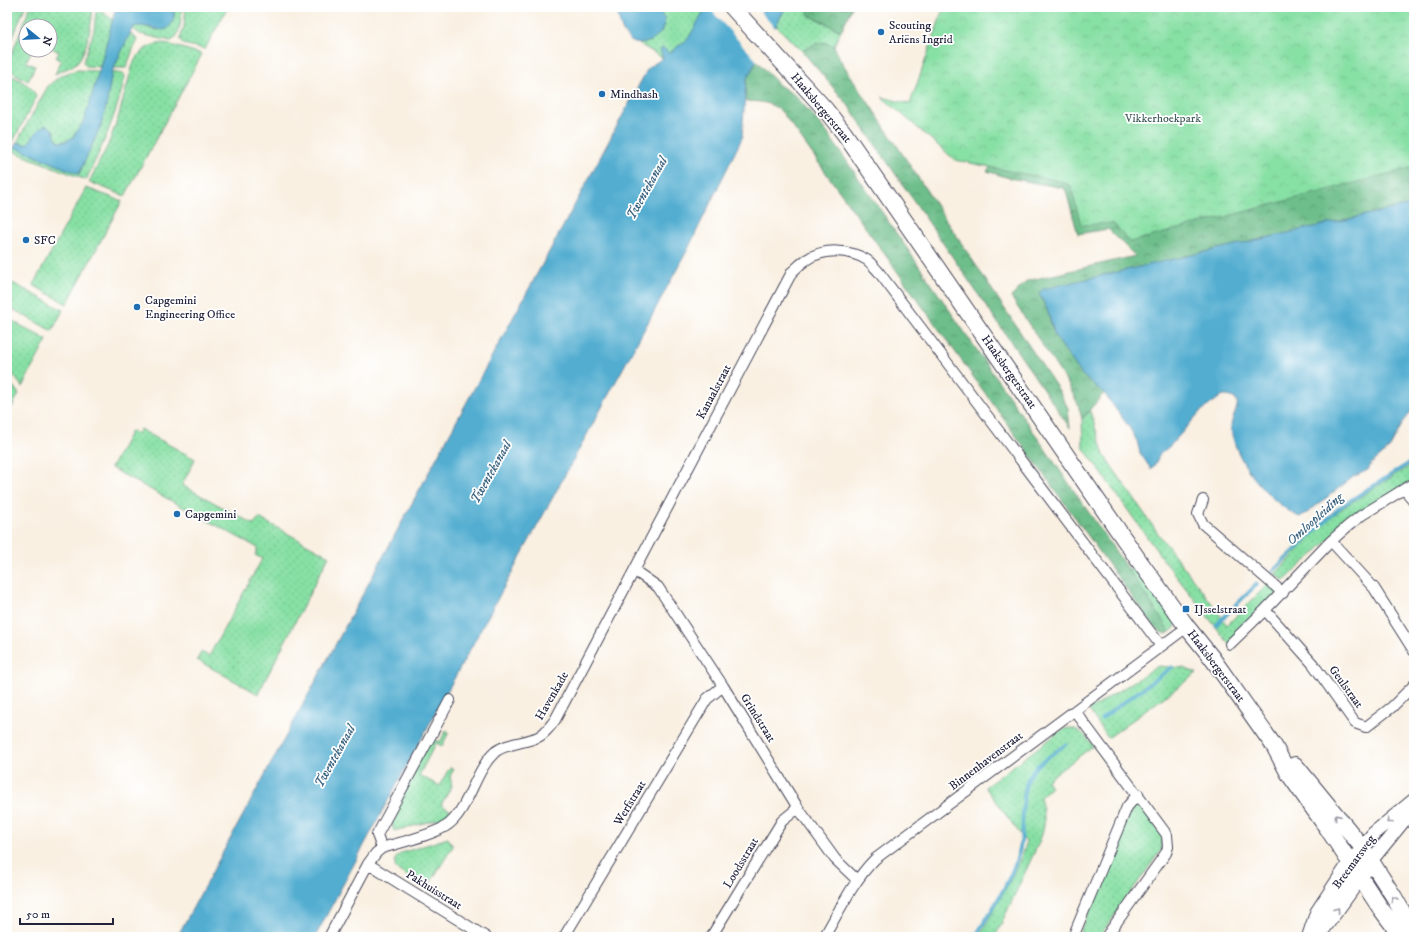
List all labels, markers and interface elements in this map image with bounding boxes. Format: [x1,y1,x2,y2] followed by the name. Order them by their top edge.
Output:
[18,18,58,58] north arrow
[889,18,953,47] place label: Scouting Ariëns Ingrid
[876,27,886,37] marker: Scouting Ariëns Ingrid
[39,34,55,47] text: N
[787,70,855,146] street label: Haaksbergerstraat
[610,87,659,102] place label: Mindhash
[597,89,607,99] marker: Mindhash
[1124,111,1201,126] park label: Vikkerhoekpark
[623,152,672,222] water label: Twentekanaal
[34,233,56,248] place label: SFC
[21,235,31,245] marker: SFC
[145,293,235,322] place label: Capgemini Engineering Office
[132,302,142,312] marker: Capgemini Engineering Office
[978,332,1040,412] street label: Haaksbergerstraat
[693,362,735,422] street label: Kanaalstraat
[467,436,516,506] water label: Twentekanaal
[1283,488,1348,549] water label: Omloopleiding
[185,507,236,522] place label: Capgemini
[172,509,182,519] marker: Capgemini
[1194,602,1247,617] place label: IJsselstraat
[1181,604,1191,614] marker: IJsselstraat
[1184,627,1248,705] street label: Haaksbergerstraat
[1325,663,1367,711] street label: Geulstraat
[532,669,572,723] street label: Havenkade
[737,691,779,745] street label: Grindstraat
[311,720,360,790] water label: Twentekanaal
[946,728,1026,794] street label: Binnenhavenstraat
[610,778,649,829] street label: Werfstraat
[1335,815,1342,822] one-way arrow
[1387,816,1394,823] one-way arrow
[1329,832,1379,892] street label: Breemarsweg
[720,835,762,891] street label: Loodsstraat
[403,867,465,913] street label: Pakhuisstraat
[1392,896,1399,903] one-way arrow
[20,900,113,926] scale bar
[26,907,50,922] text: 50 m
[1332,908,1339,915] one-way arrow

